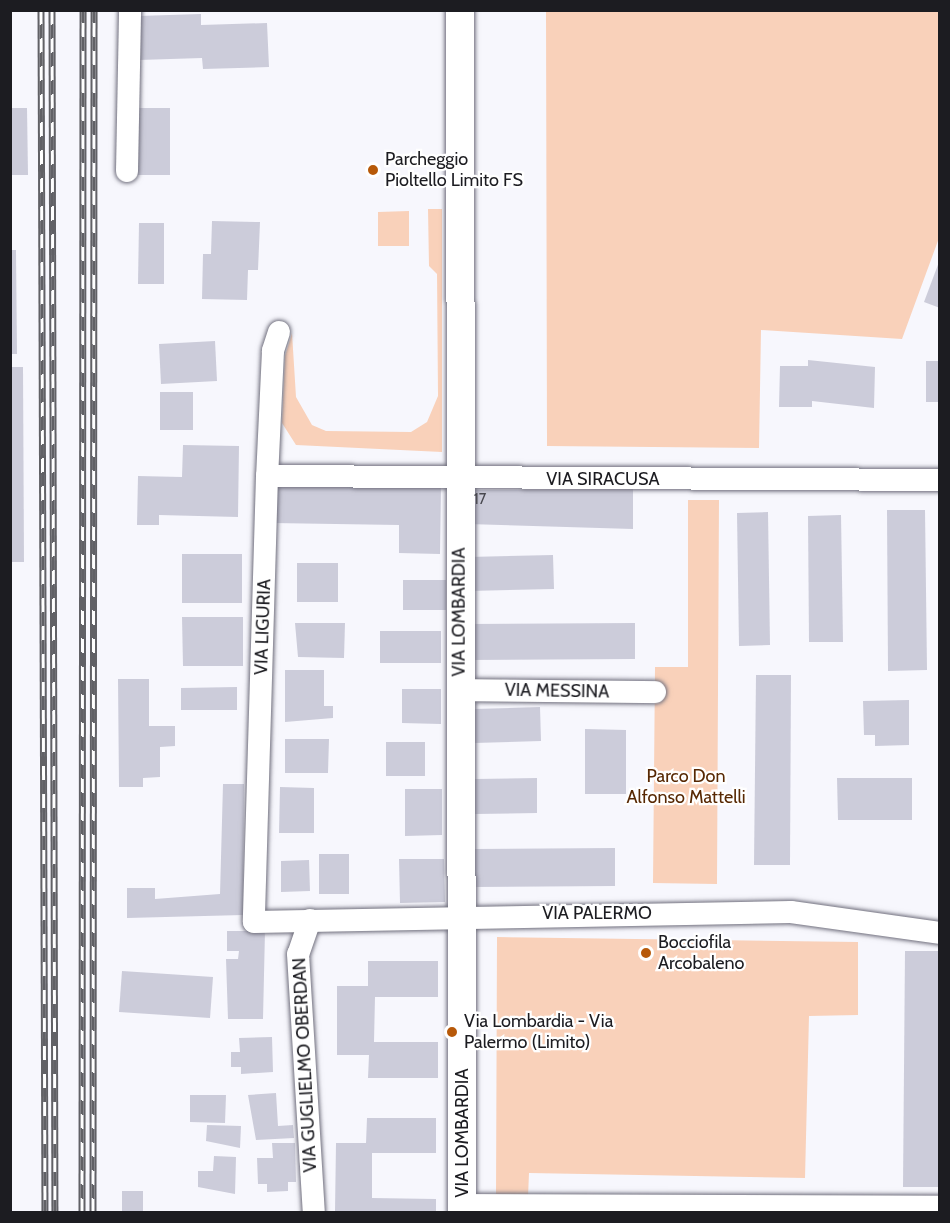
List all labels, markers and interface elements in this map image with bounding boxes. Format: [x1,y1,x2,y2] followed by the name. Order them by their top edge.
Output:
[385,149,523,192] place label: Parcheggio Pioltello Limito FS
[366,163,380,177] marker: Parcheggio Pioltello Limito FS
[546,468,660,490] street label: VIA SIRACUSA
[474,491,486,509] house number: 17
[448,547,470,677] street label: VIA LOMBARDIA
[251,579,275,675] street label: VIA LIGURIA
[505,679,609,703] street label: VIA MESSINA
[627,766,745,808] park label: Parco Don Alfonso Mattelli
[542,902,652,924] street label: VIA PALERMO
[658,932,744,974] place label: Bocciofila Arcobaleno
[639,946,653,960] marker: Bocciofila Arcobaleno
[289,957,321,1173] street label: VIA GUGLIELMO OBERDAN
[464,1011,613,1054] place label: Via Lombardia - Via Palermo (Limito)
[445,1025,459,1039] marker: Via Lombardia - Via Palermo (Limito)
[451,1068,473,1198] street label: VIA LOMBARDIA

